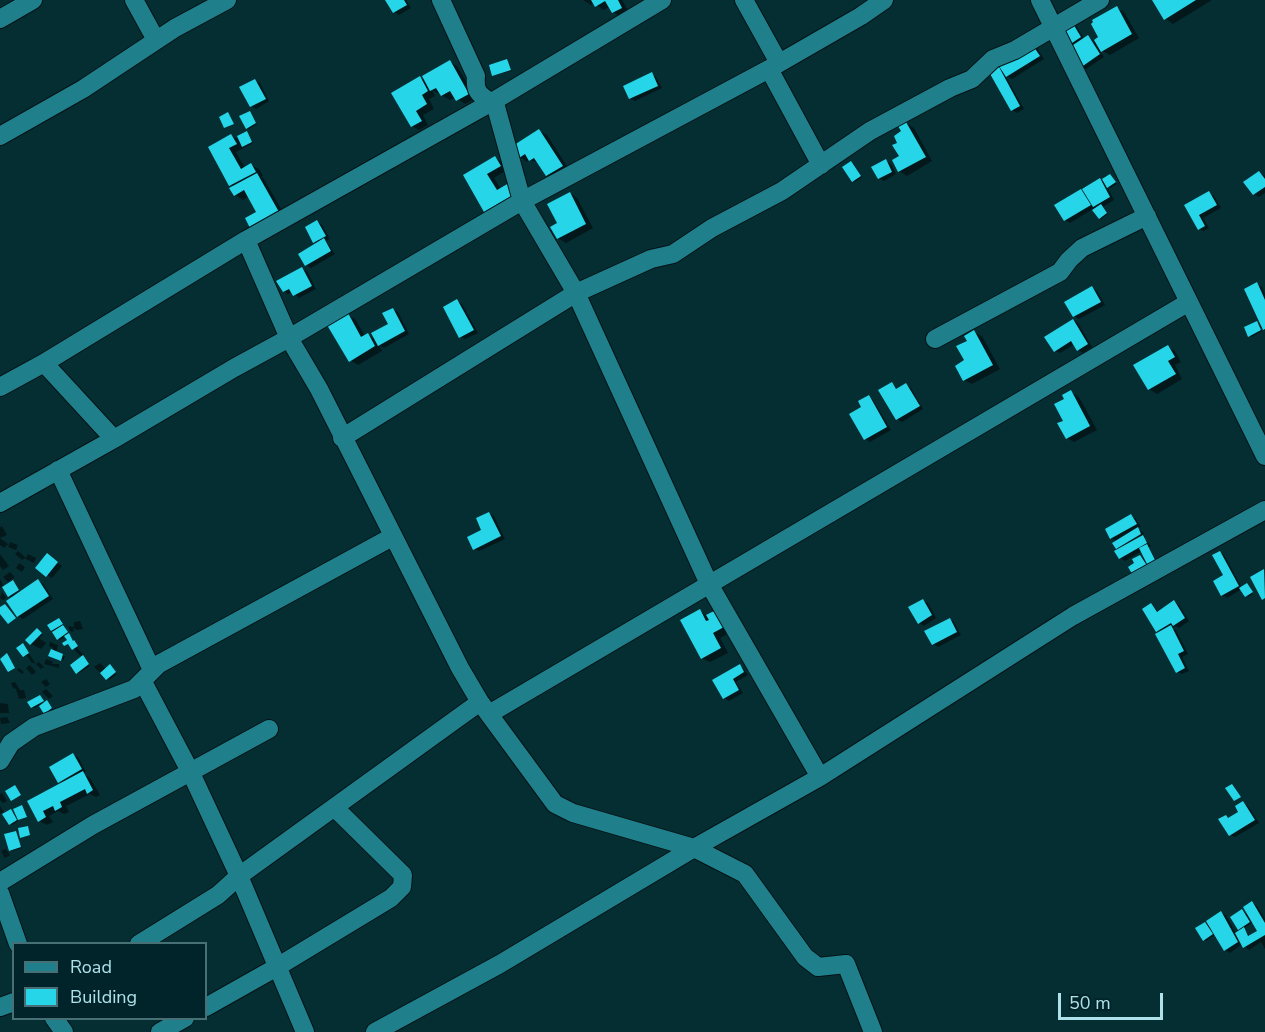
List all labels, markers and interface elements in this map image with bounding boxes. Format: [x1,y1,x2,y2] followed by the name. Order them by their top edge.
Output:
[12,942,207,1020] legend
[70,955,112,979] text: Road
[1061,981,1166,1019] scale bar
[70,985,137,1009] text: Building
[1069,991,1111,1015] text: 50 m

